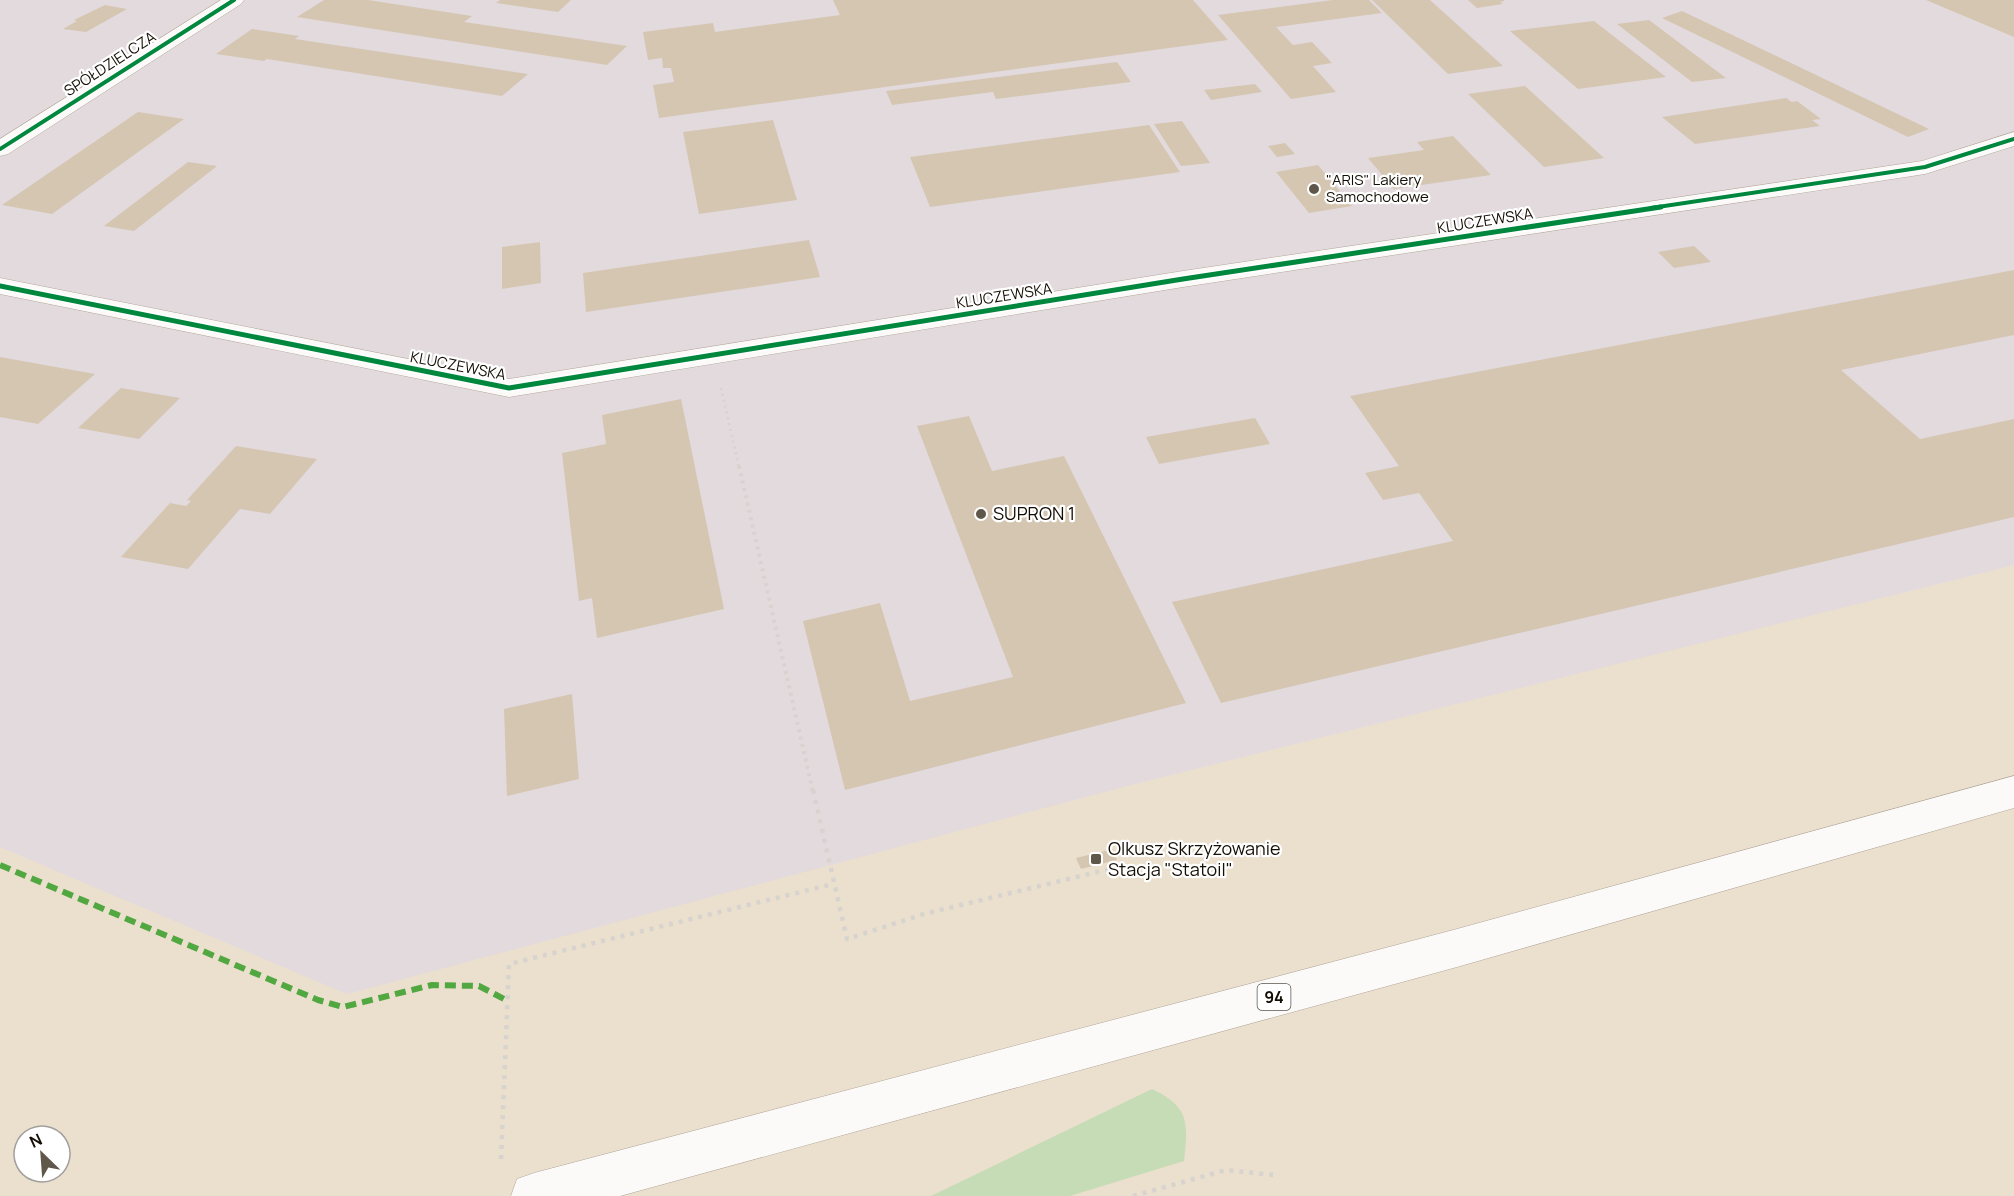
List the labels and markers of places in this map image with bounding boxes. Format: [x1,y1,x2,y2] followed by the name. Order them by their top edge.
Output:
[1326,169,1429,207] place label: "ARIS" Lakiery Samochodowe
[1307,182,1321,196] marker: "ARIS" Lakiery Samochodowe
[993,501,1075,525] place label: SUPRON 1
[974,507,988,521] marker: SUPRON 1
[1108,836,1280,881] place label: Olkusz Skrzyżowanie Stacja "Statoil"
[1089,852,1103,866] marker: Olkusz Skrzyżowanie Stacja "Statoil"

